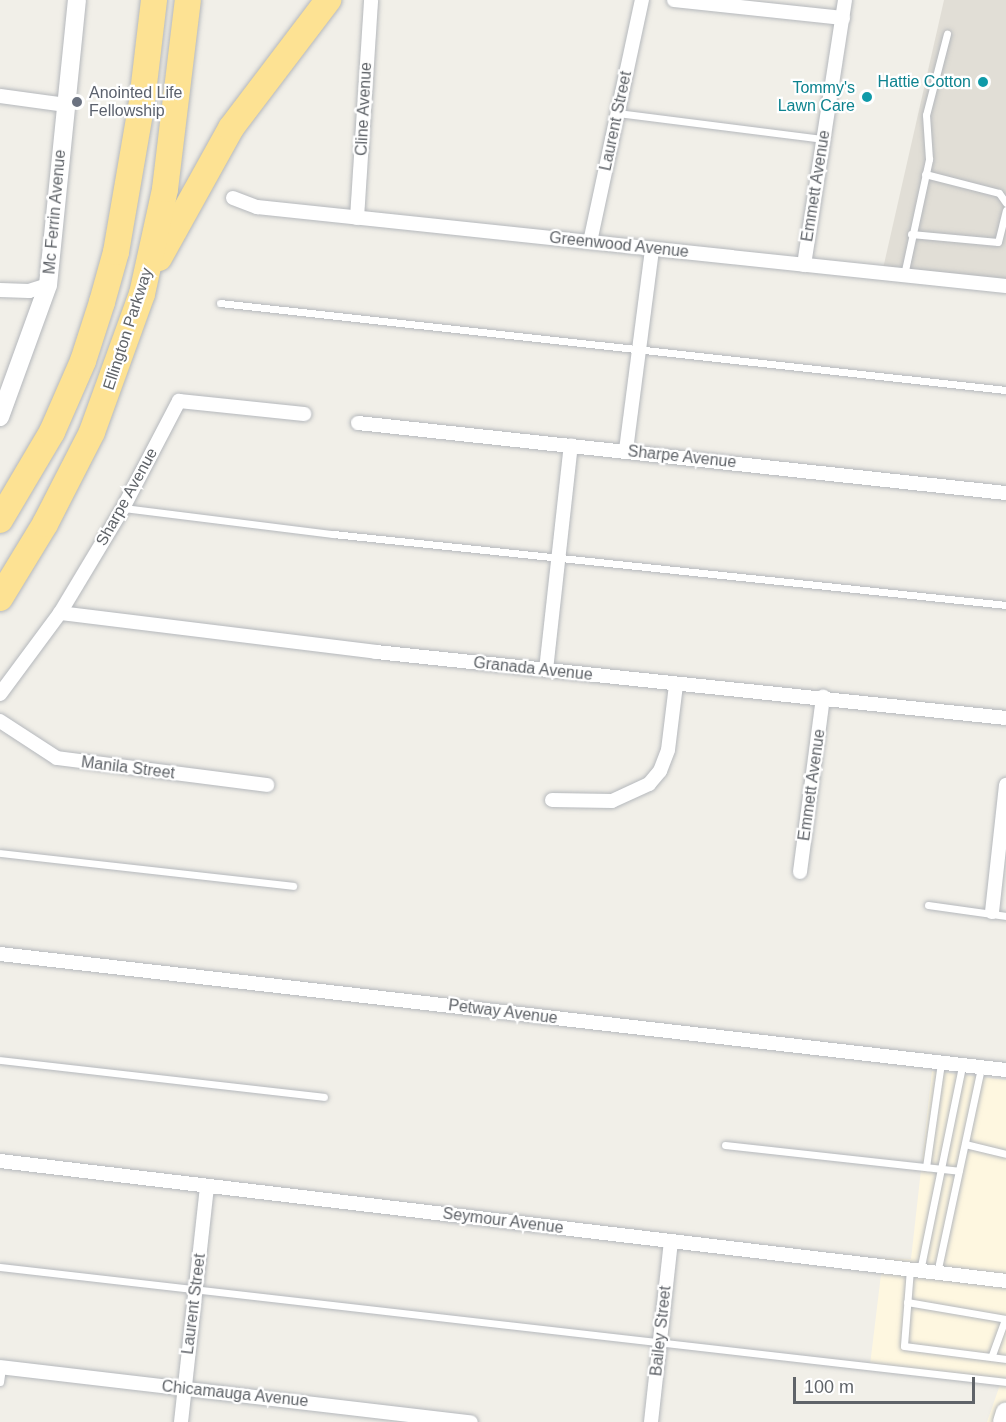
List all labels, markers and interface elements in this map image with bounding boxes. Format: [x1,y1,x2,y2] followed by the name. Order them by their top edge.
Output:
[352,61,376,157] street label: Cline Avenue
[596,69,636,173] street label: Laurent Street
[878,72,971,92] place label: Hattie Cotton
[976,75,990,89] marker: Hattie Cotton
[778,78,855,116] place label: Tommy's Lawn Care
[89,83,182,121] place label: Anointed Life Fellowship
[860,90,874,104] marker: Tommy's Lawn Care
[70,95,84,109] marker: Anointed Life Fellowship
[798,128,834,244] street label: Emmett Avenue
[40,148,70,276] street label: Mc Ferrin Avenue
[548,228,690,262] street label: Greenwood Avenue
[99,266,157,392] street label: Ellington Parkway
[626,442,738,472] street label: Sharpe Avenue
[92,444,162,550] street label: Sharpe Avenue
[472,653,594,685] street label: Granada Avenue
[795,727,829,843] street label: Emmett Avenue
[80,753,176,783] street label: Manila Street
[447,996,559,1028] street label: Petway Avenue
[441,1204,565,1238] street label: Seymour Avenue
[178,1253,210,1355] street label: Laurent Street
[647,1285,675,1377] street label: Bailey Street
[796,1365,978,1403] scale bar
[160,1377,310,1411] street label: Chicamauga Avenue
[804,1377,854,1397] text: 100 m

